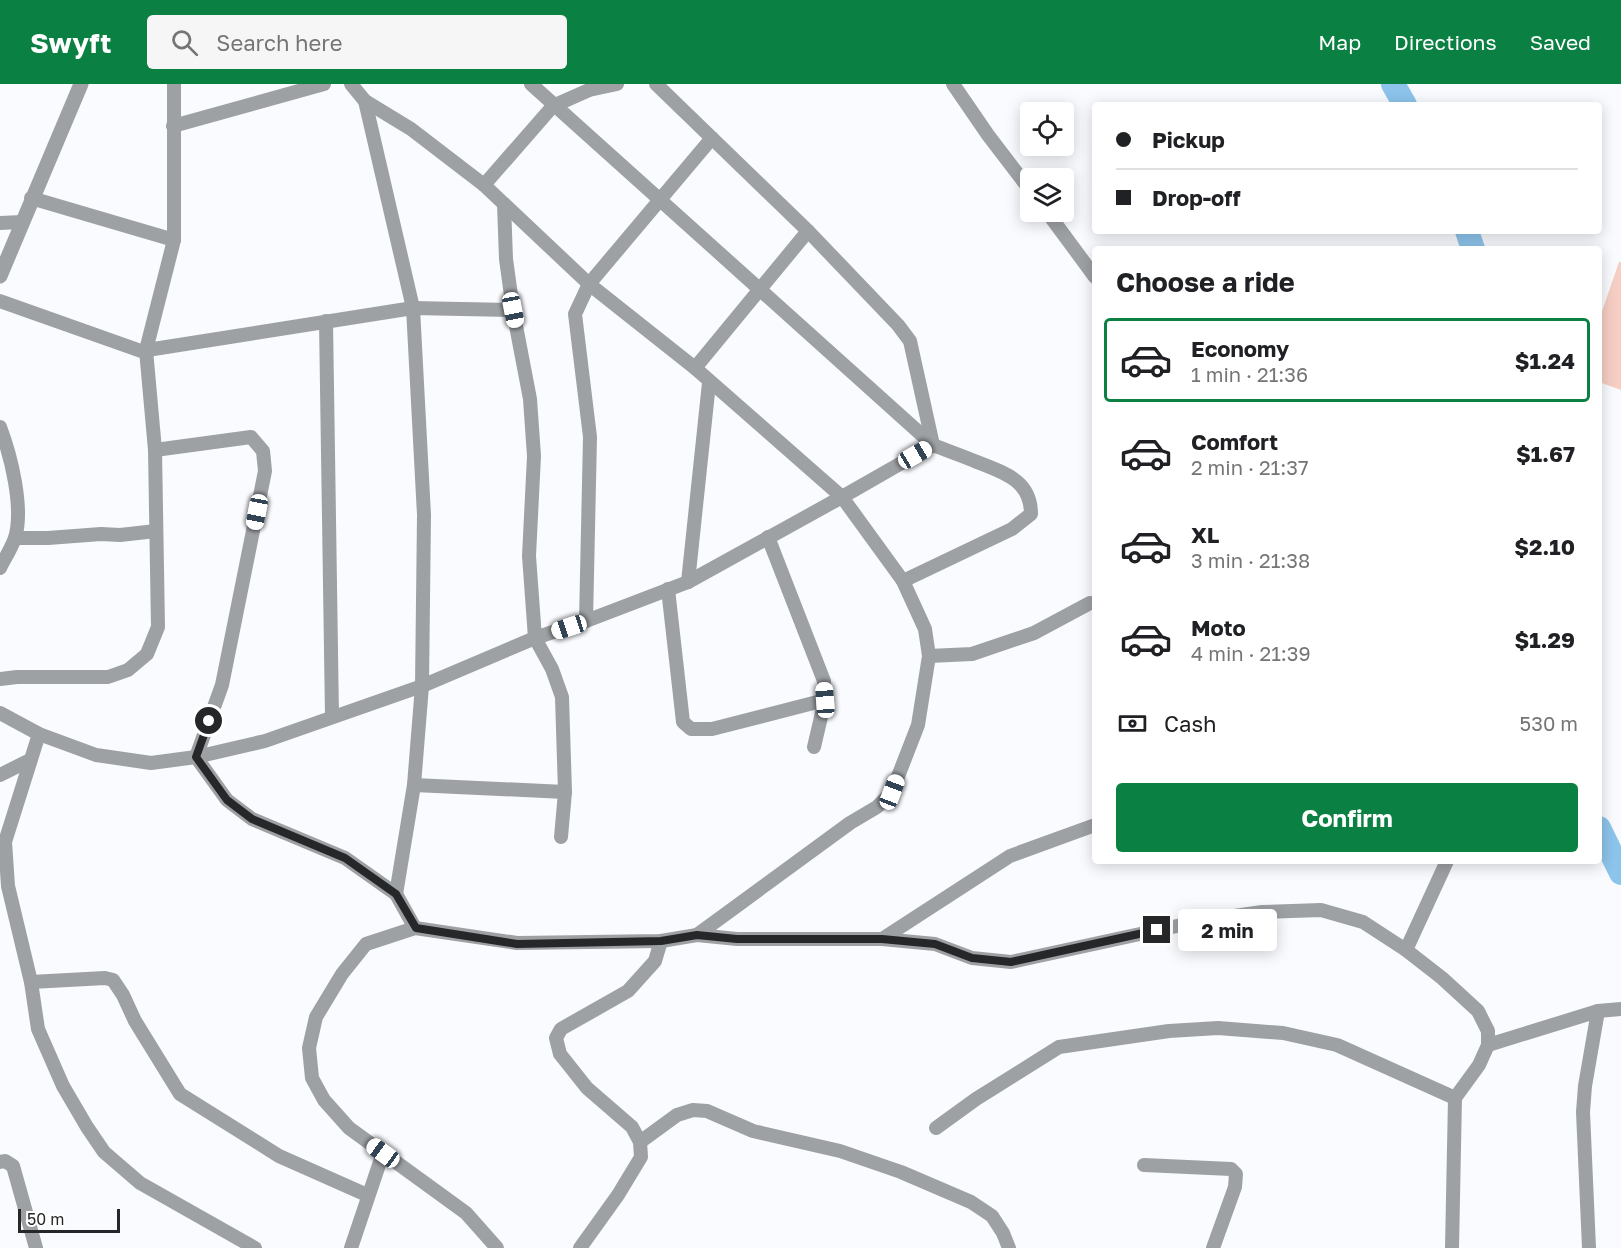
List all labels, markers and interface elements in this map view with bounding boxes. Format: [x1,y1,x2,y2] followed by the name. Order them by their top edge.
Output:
[147,15,567,69] search box
[30,26,111,59] text: Swyft
[168,26,201,59] icon: search
[216,29,342,56] text: Search here
[1318,29,1361,55] text: Map
[1394,29,1497,55] text: Directions
[1530,29,1591,55] text: Saved
[1020,102,1074,222] map controls
[1020,102,1074,156] button: locate
[1152,126,1225,153] text: Pickup
[1020,168,1074,222] button: layers
[1152,184,1241,211] text: Drop-off
[1116,266,1295,298] text: Choose a ride
[501,291,525,329] car
[1119,333,1173,387] icon: car
[1191,335,1289,362] text: Economy
[1515,347,1575,374] text: $1.24
[1191,362,1308,386] text: 1 min · 21:36
[1119,426,1173,480] icon: car
[1191,428,1278,455] text: Comfort
[895,438,935,472] car
[1516,440,1575,467] text: $1.67
[1191,455,1309,479] text: 2 min · 21:37
[245,493,269,531] car
[1119,519,1173,573] icon: car
[1191,521,1219,548] text: XL
[1514,533,1575,560] text: $2.10
[1191,548,1310,572] text: 3 min · 21:38
[1119,612,1173,666] icon: car
[549,613,589,641] car
[1191,614,1246,641] text: Moto
[1514,626,1575,653] text: $1.29
[1191,641,1311,665] text: 4 min · 21:39
[815,681,835,719] car
[195,707,222,734] route start
[1116,707,1149,740] icon: cash
[1164,710,1217,737] text: Cash
[1520,711,1578,735] text: 530 m
[877,772,907,812] car
[1116,783,1578,852] button: Confirm
[1178,909,1277,951] callout: 2 min
[1143,916,1170,943] route end
[1201,918,1254,942] text: 2 min
[363,1135,403,1171] car
[18,1206,120,1234] scale bar
[27,1209,64,1229] text: 50 m

